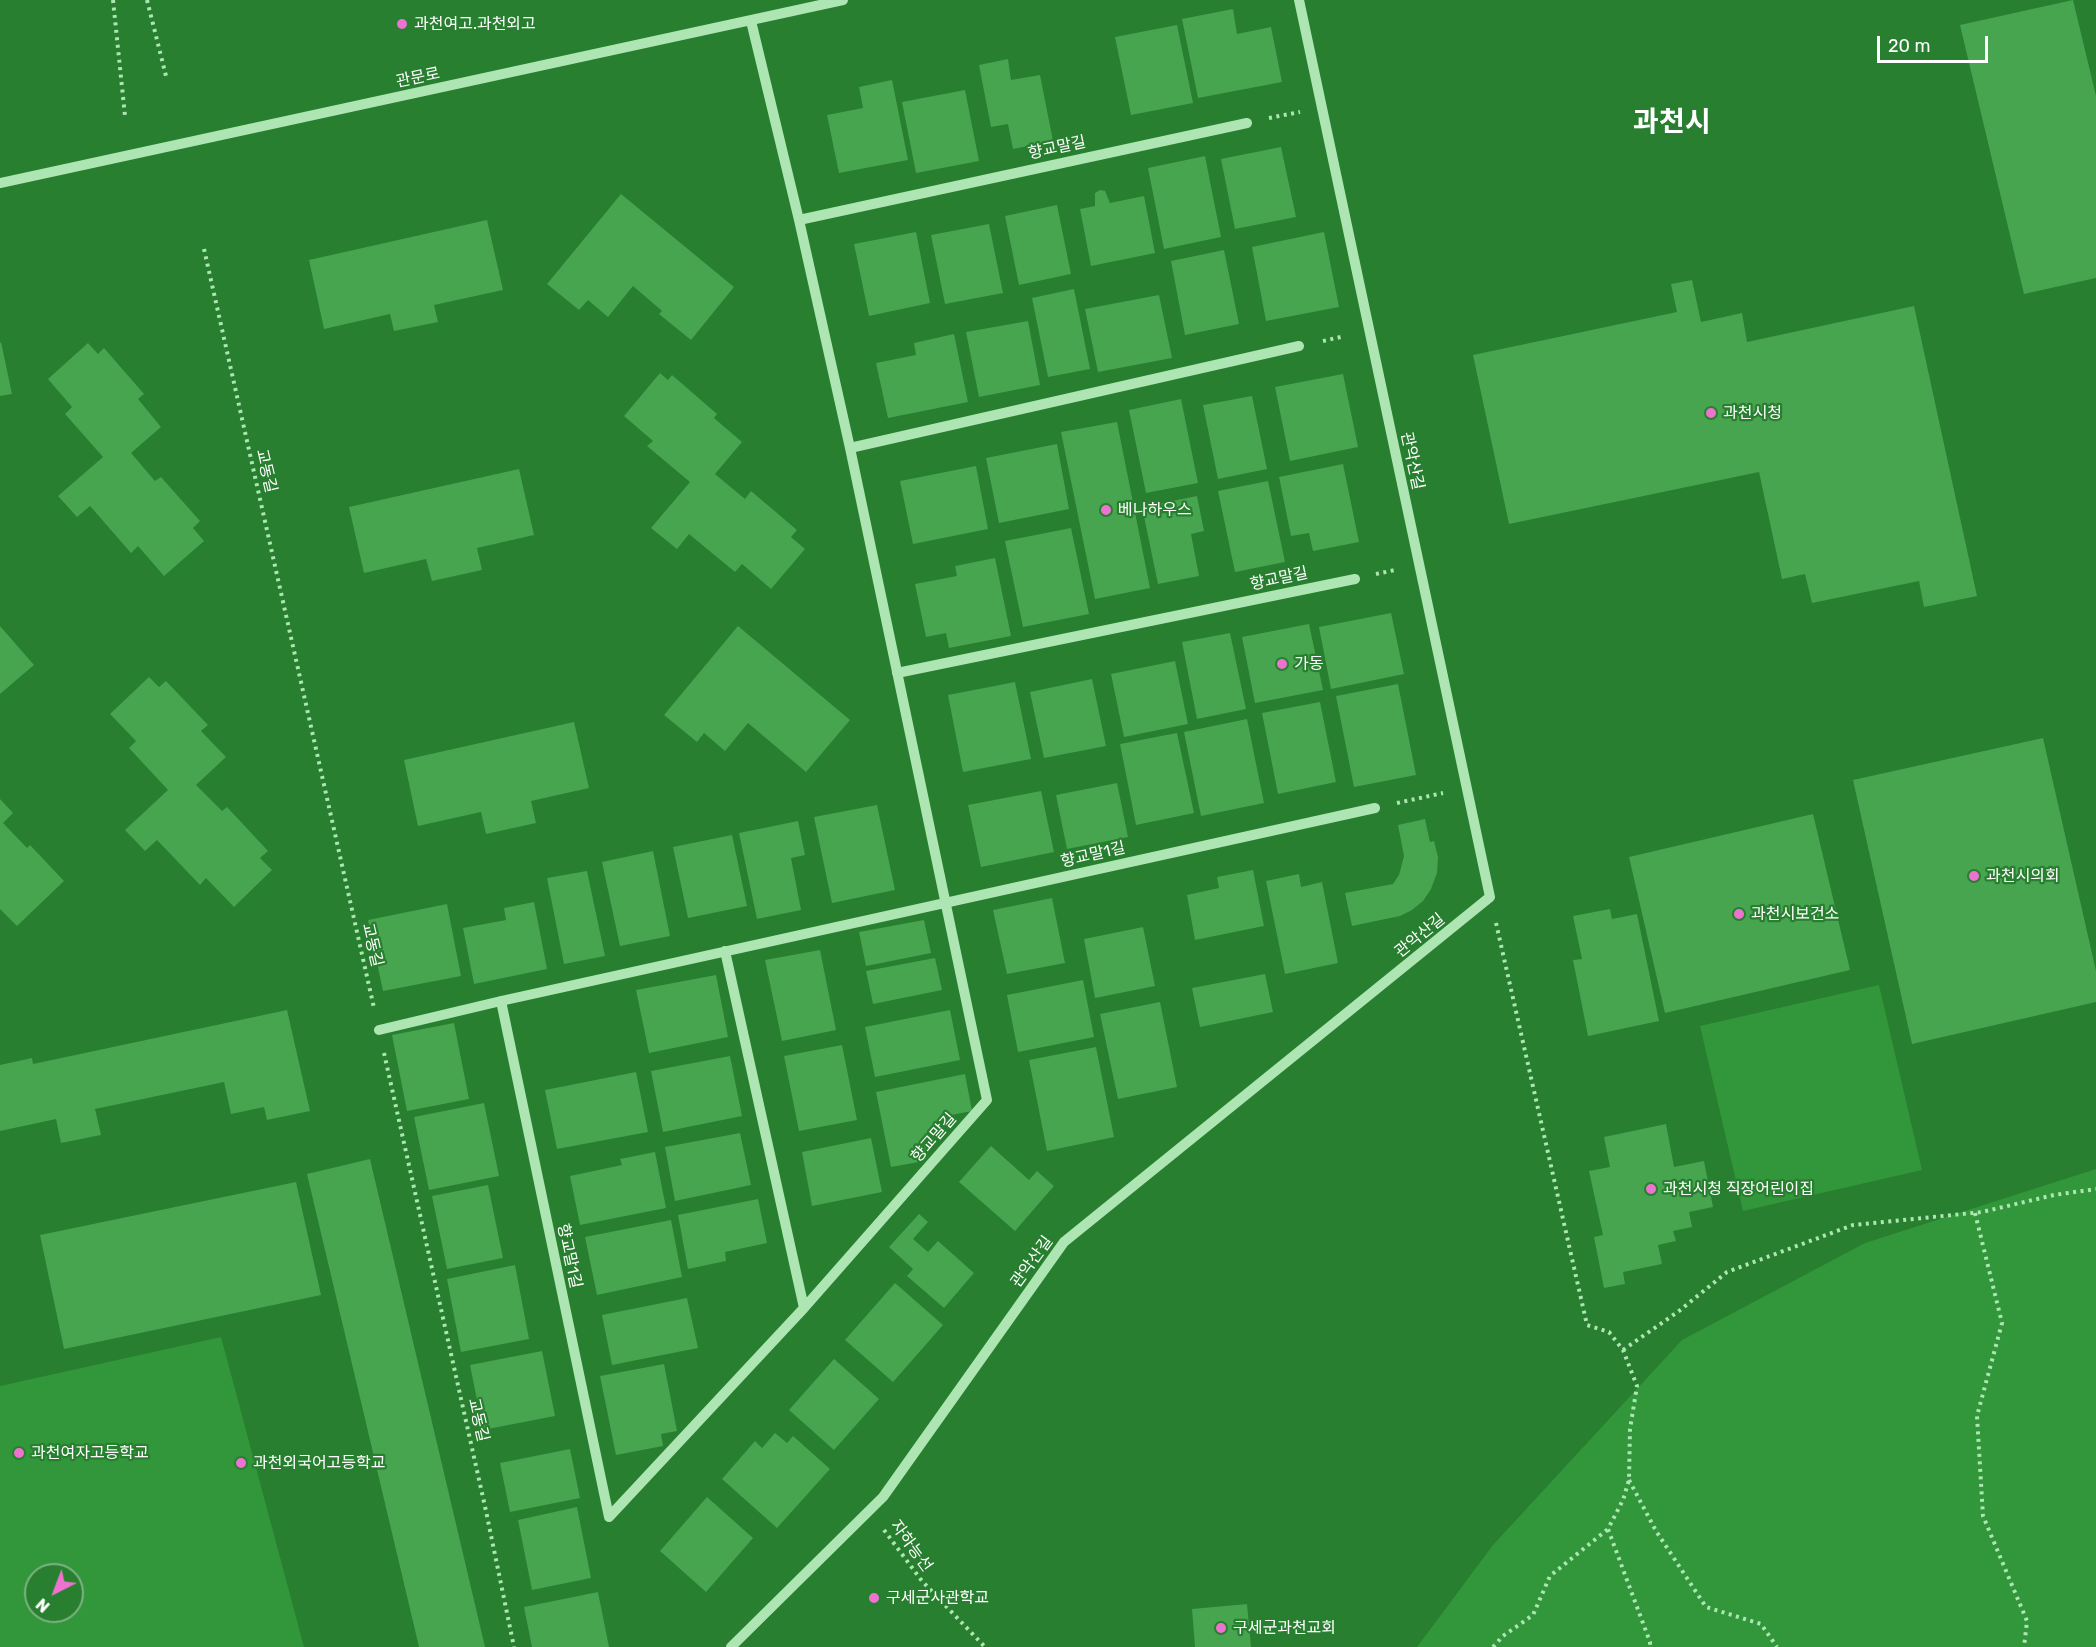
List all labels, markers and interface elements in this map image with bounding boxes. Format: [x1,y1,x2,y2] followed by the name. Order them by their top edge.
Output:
[414,14,536,34] place label: 과천여고.과천외고
[395,17,409,31] marker: 과천여고.과천외고
[1880,24,1991,62] scale bar
[1888,35,1930,57] text: 20 m
[394,64,442,92] street label: 관문로
[1633,106,1711,140] district label: 과천시
[1026,132,1088,164] street label: 향교말길
[1723,403,1782,423] place label: 과천시청
[1704,406,1718,420] marker: 과천시청
[1396,430,1428,492] street label: 관악산길
[252,447,280,495] street label: 교동길
[1118,500,1192,520] place label: 베나하우스
[1099,503,1113,517] marker: 베나하우스
[1248,563,1310,595] street label: 향교말길
[1294,654,1323,674] place label: 가동
[1275,657,1289,671] marker: 가동
[1059,838,1127,872] street label: 향교말1길
[1986,866,2060,886] place label: 과천시의회
[1967,869,1981,883] marker: 과천시의회
[1751,904,1839,924] place label: 과천시보건소
[1732,907,1746,921] marker: 과천시보건소
[1391,910,1449,962] street label: 관악산길
[358,921,386,969] street label: 교동길
[907,1109,961,1167] street label: 향교말길
[1663,1179,1814,1199] place label: 과천시청 직장어린이집
[1644,1182,1658,1196] marker: 과천시청 직장어린이집
[553,1222,585,1290] street label: 향교말1길
[1007,1233,1057,1291] street label: 관악산길
[464,1396,492,1444] street label: 교동길
[31,1443,149,1463] place label: 과천여자고등학교
[12,1446,26,1460] marker: 과천여자고등학교
[253,1453,385,1473] place label: 과천외국어고등학교
[234,1456,248,1470] marker: 과천외국어고등학교
[886,1517,936,1575] street label: 자하능선
[24,1563,84,1623] north arrow
[886,1588,989,1608] place label: 구세군사관학교
[867,1591,881,1605] marker: 구세군사관학교
[32,1594,54,1616] text: N
[1233,1618,1336,1638] place label: 구세군과천교회
[1214,1621,1228,1635] marker: 구세군과천교회

